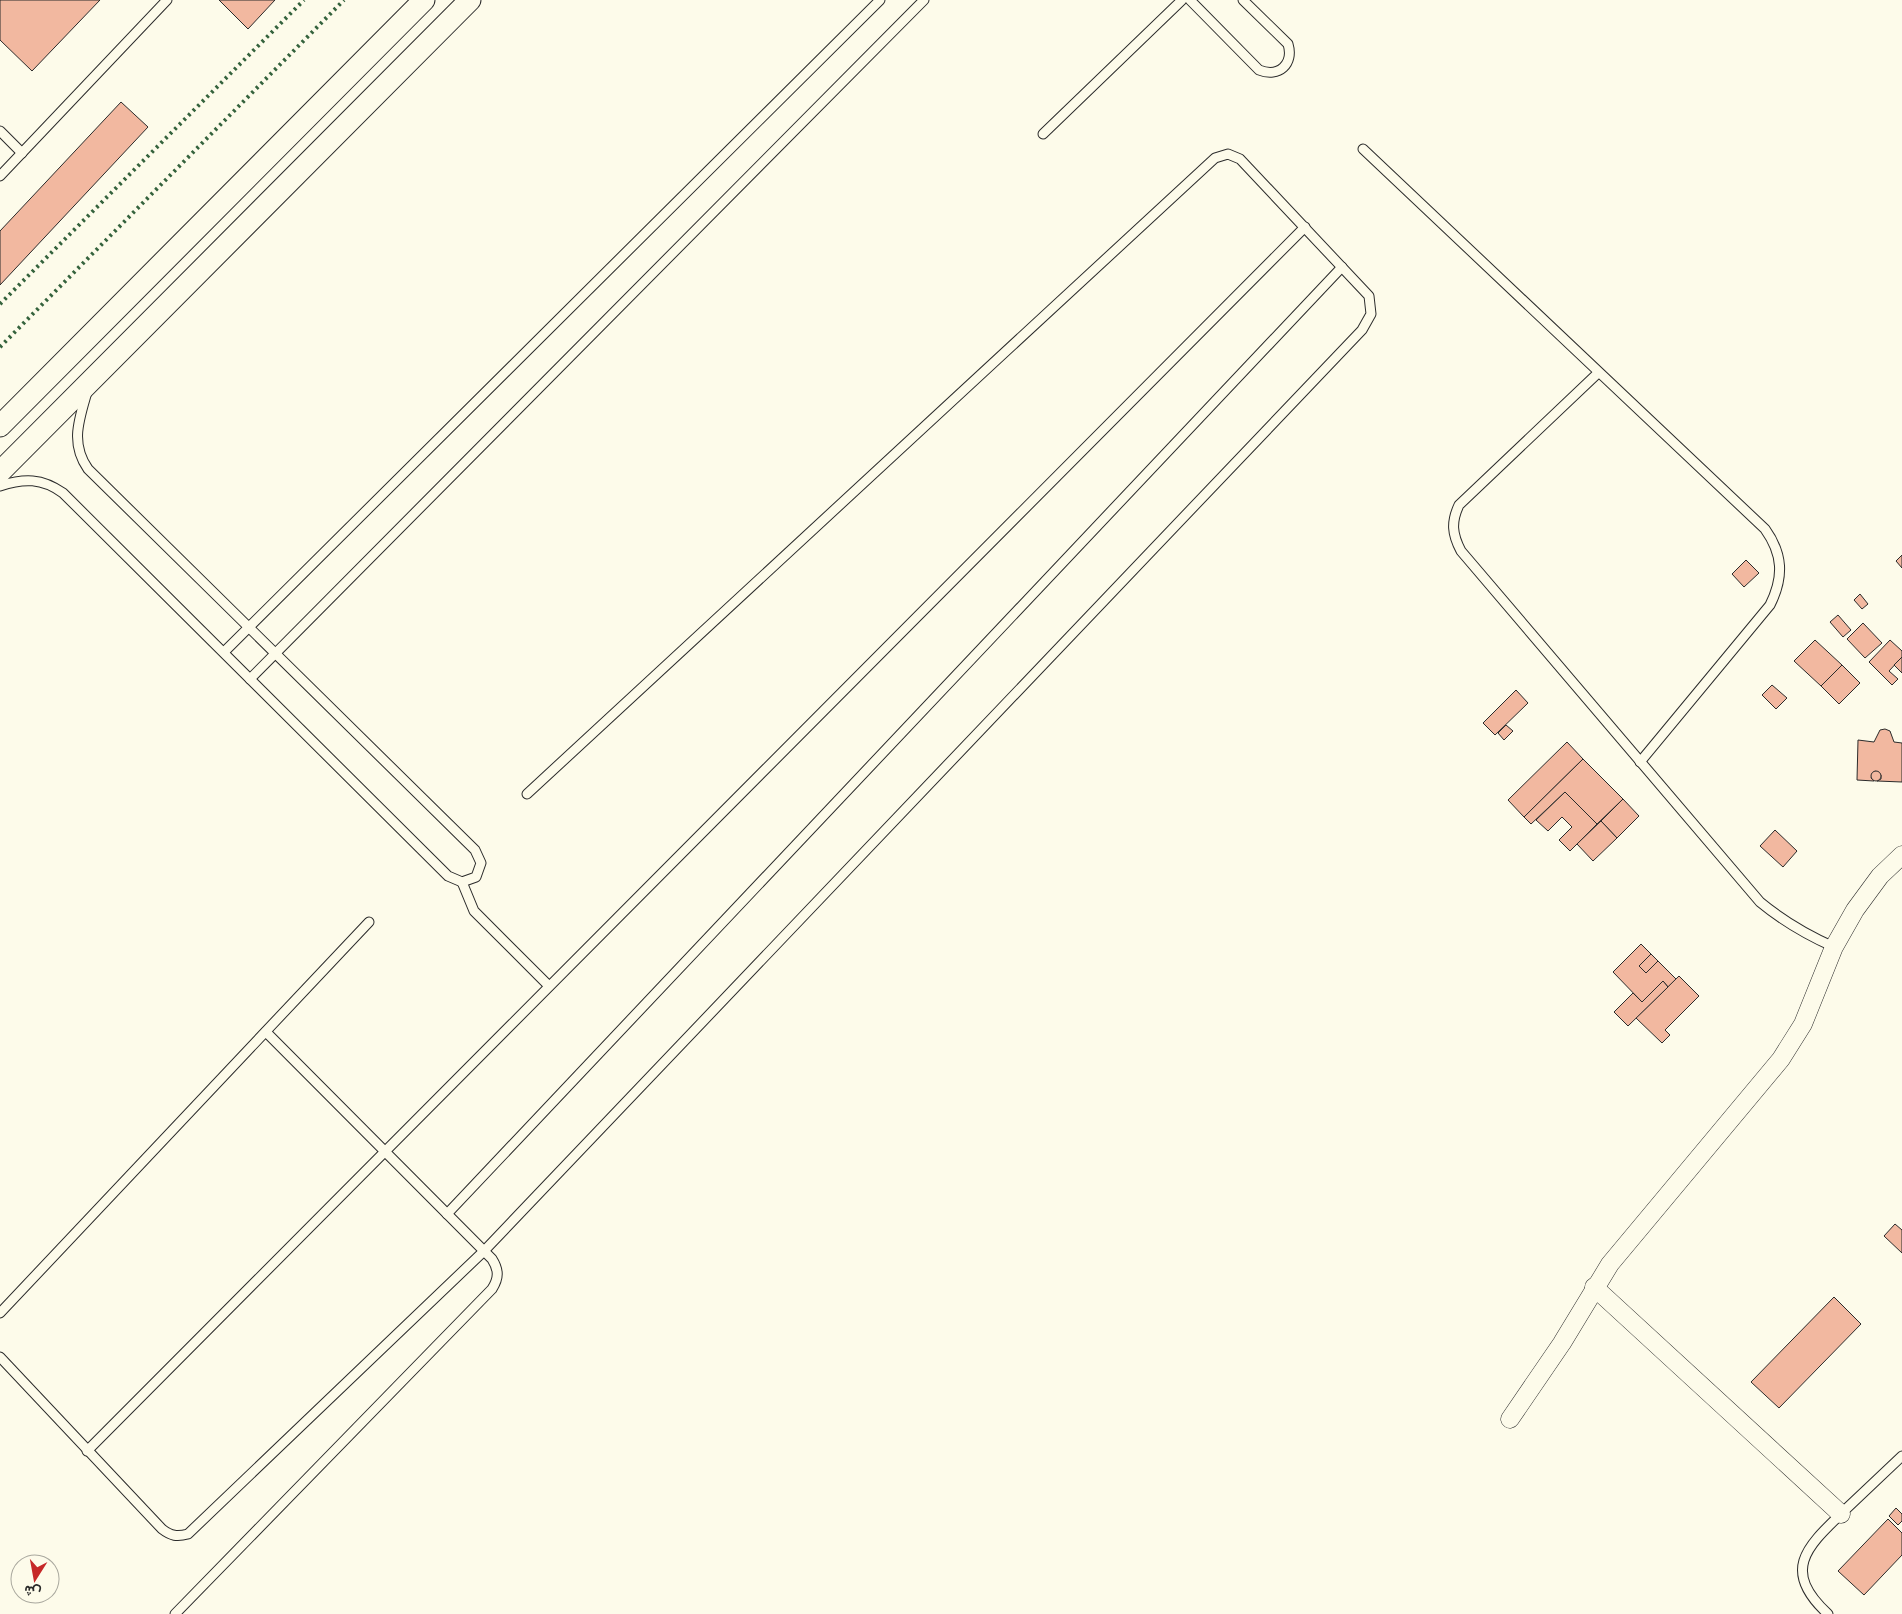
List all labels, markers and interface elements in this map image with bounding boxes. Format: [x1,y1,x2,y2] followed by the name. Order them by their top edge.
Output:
[10,1554,60,1604] north arrow
[22,1581,42,1602] text: ش

